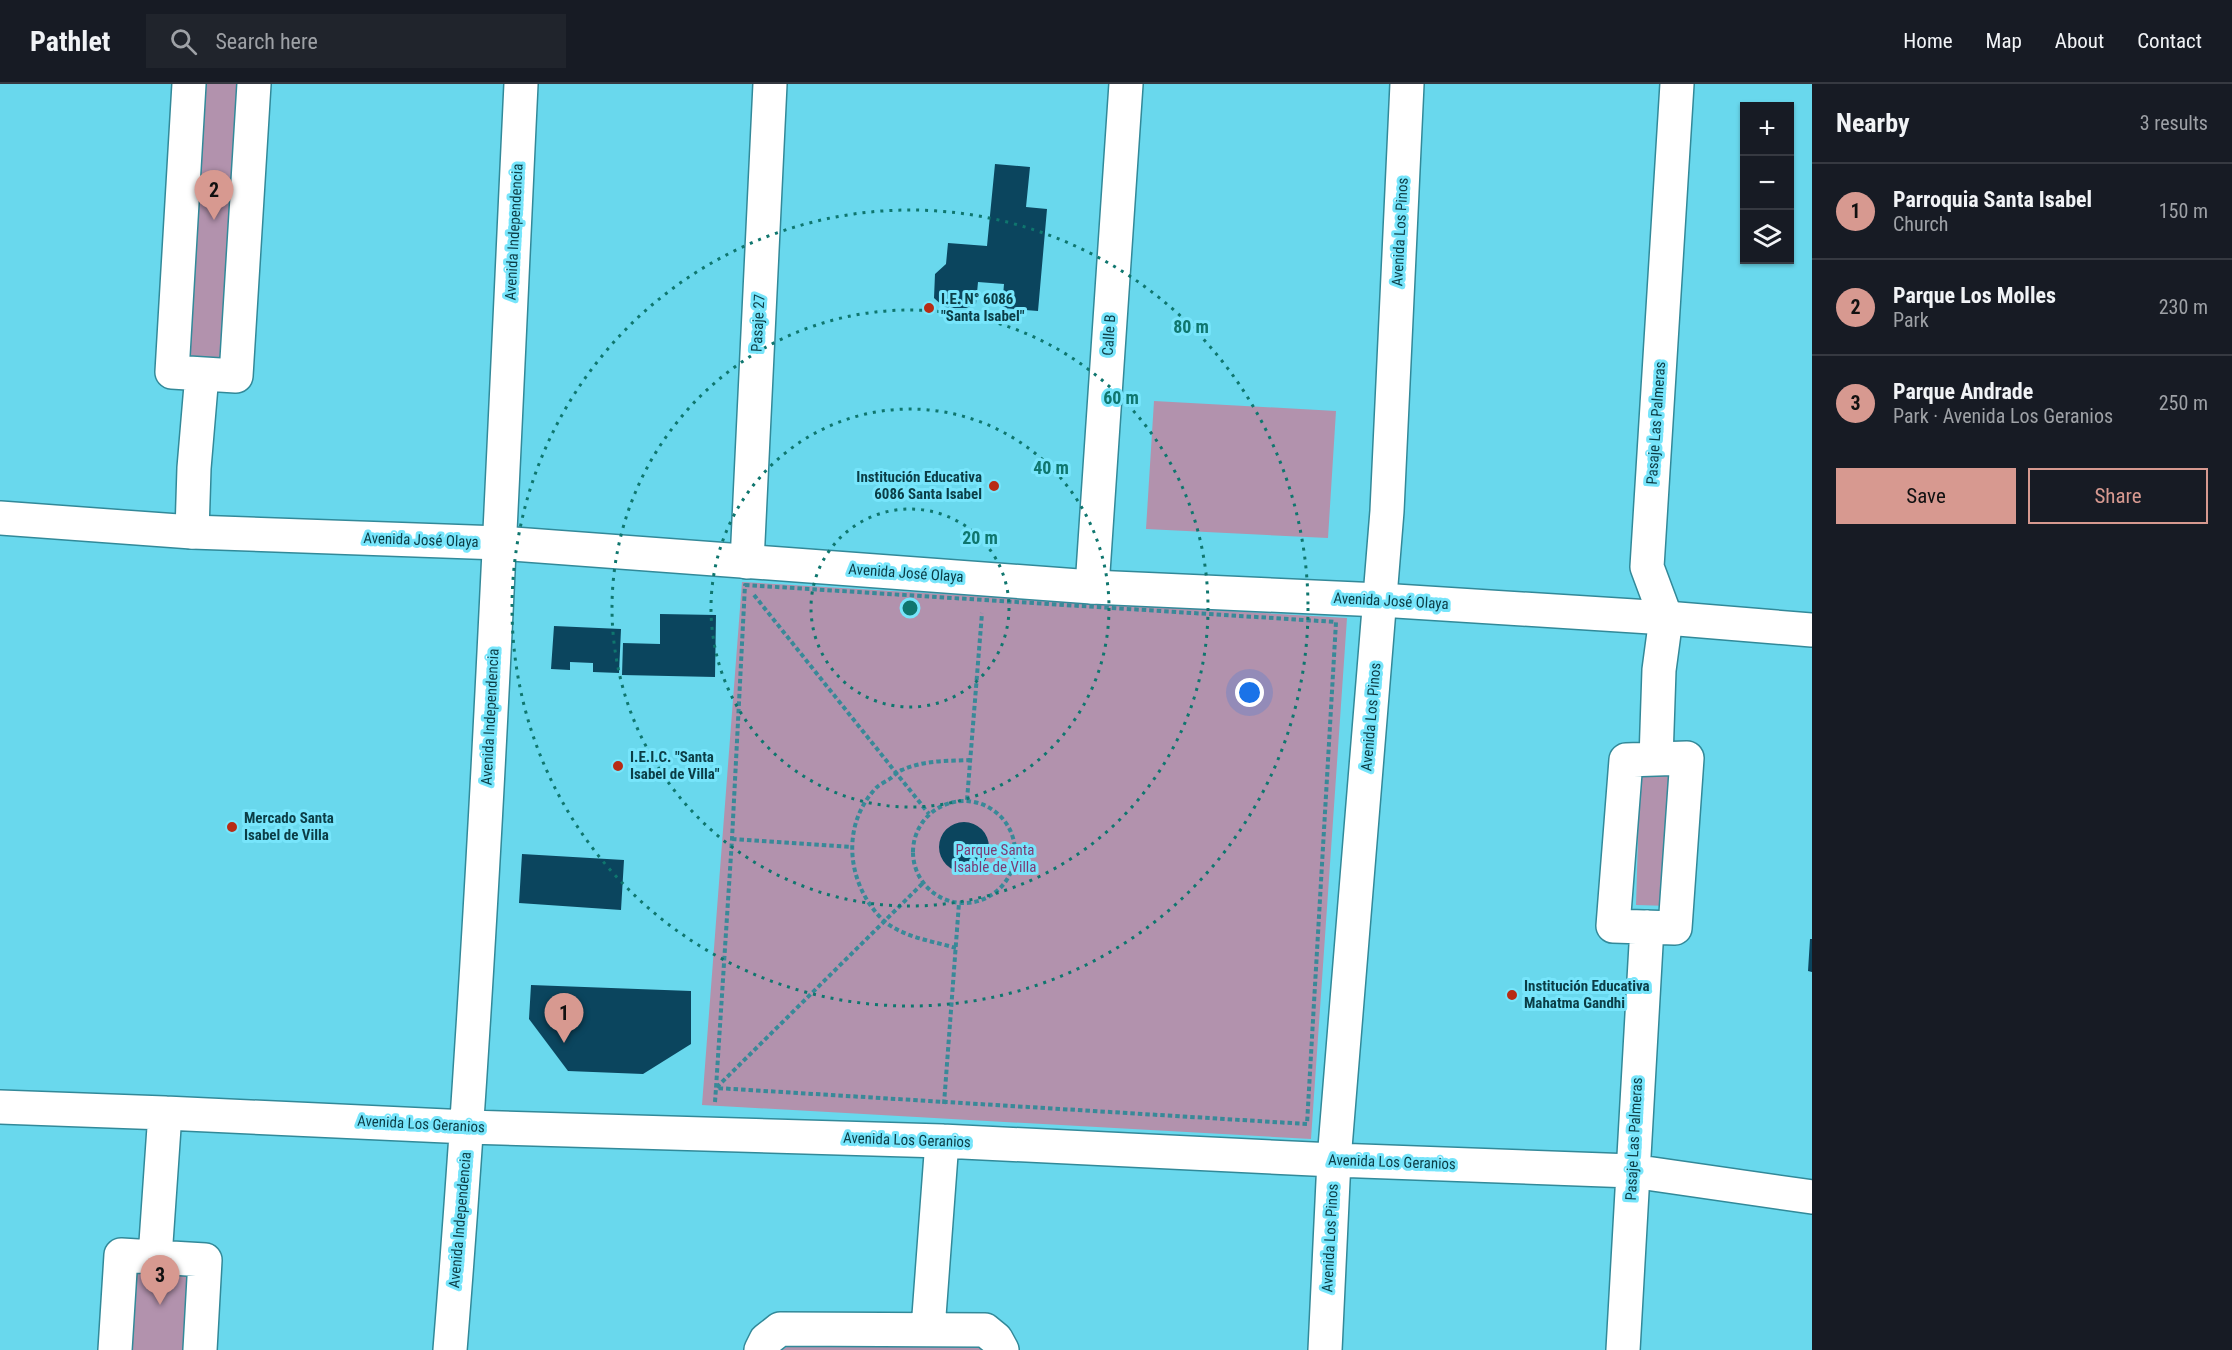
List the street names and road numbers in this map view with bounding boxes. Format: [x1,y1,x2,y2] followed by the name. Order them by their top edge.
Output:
[501,163,527,301] street label: Avenida Independencia
[1388,177,1412,287] street label: Avenida Los Pinos
[747,294,769,352] street label: Pasaje 27
[1099,314,1119,356] street label: Calle B
[1643,361,1669,485] street label: Pasaje Las Palmeras
[363,529,479,551] street label: Avenida José Olaya
[848,560,964,586] street label: Avenida José Olaya
[1333,589,1449,613] street label: Avenida José Olaya
[477,648,503,786] street label: Avenida Independencia
[1357,662,1385,772] street label: Avenida Los Pinos
[1622,1077,1646,1201] street label: Pasaje Las Palmeras
[357,1112,485,1136] street label: Avenida Los Geranios
[843,1129,971,1151] street label: Avenida Los Geranios
[445,1151,475,1289] street label: Avenida Independencia
[1328,1151,1456,1173] street label: Avenida Los Geranios
[1318,1183,1342,1293] street label: Avenida Los Pinos

